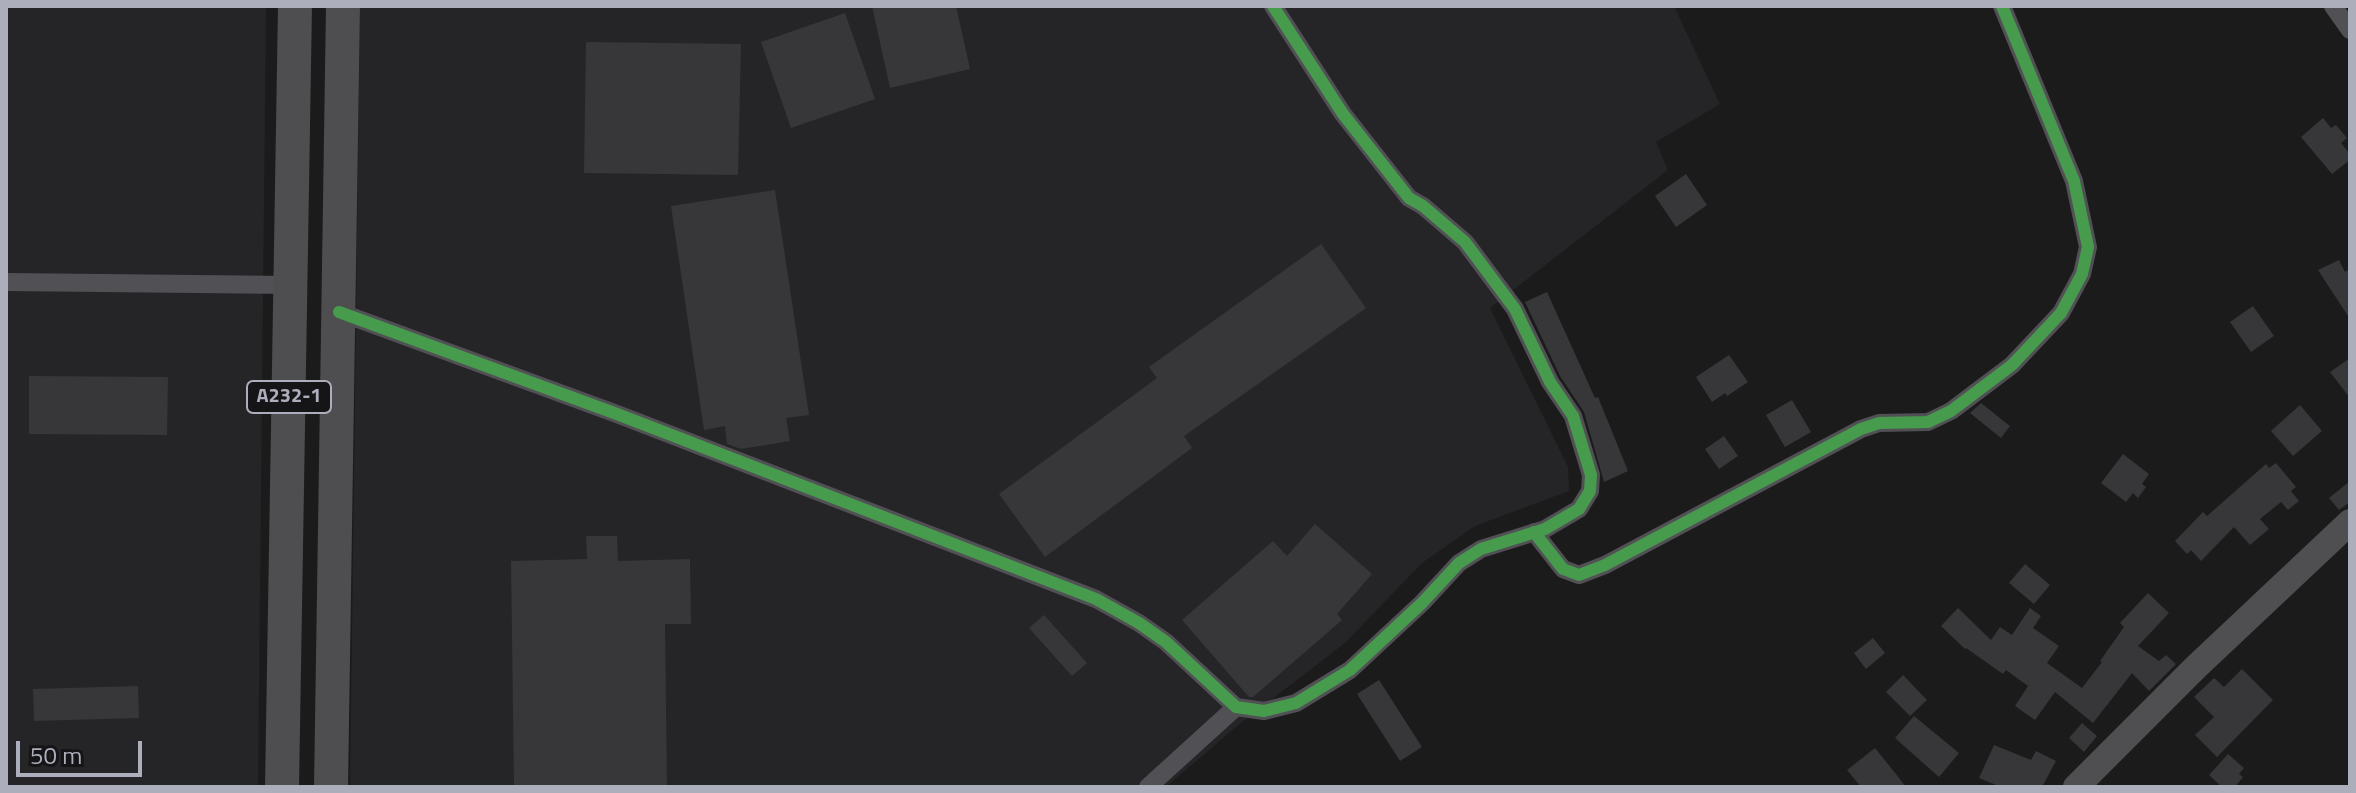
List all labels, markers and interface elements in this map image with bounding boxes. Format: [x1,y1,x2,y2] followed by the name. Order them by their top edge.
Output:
[247,381,331,413] road number: A232-1
[20,725,146,775] scale bar
[30,737,82,773] text: 50 m

